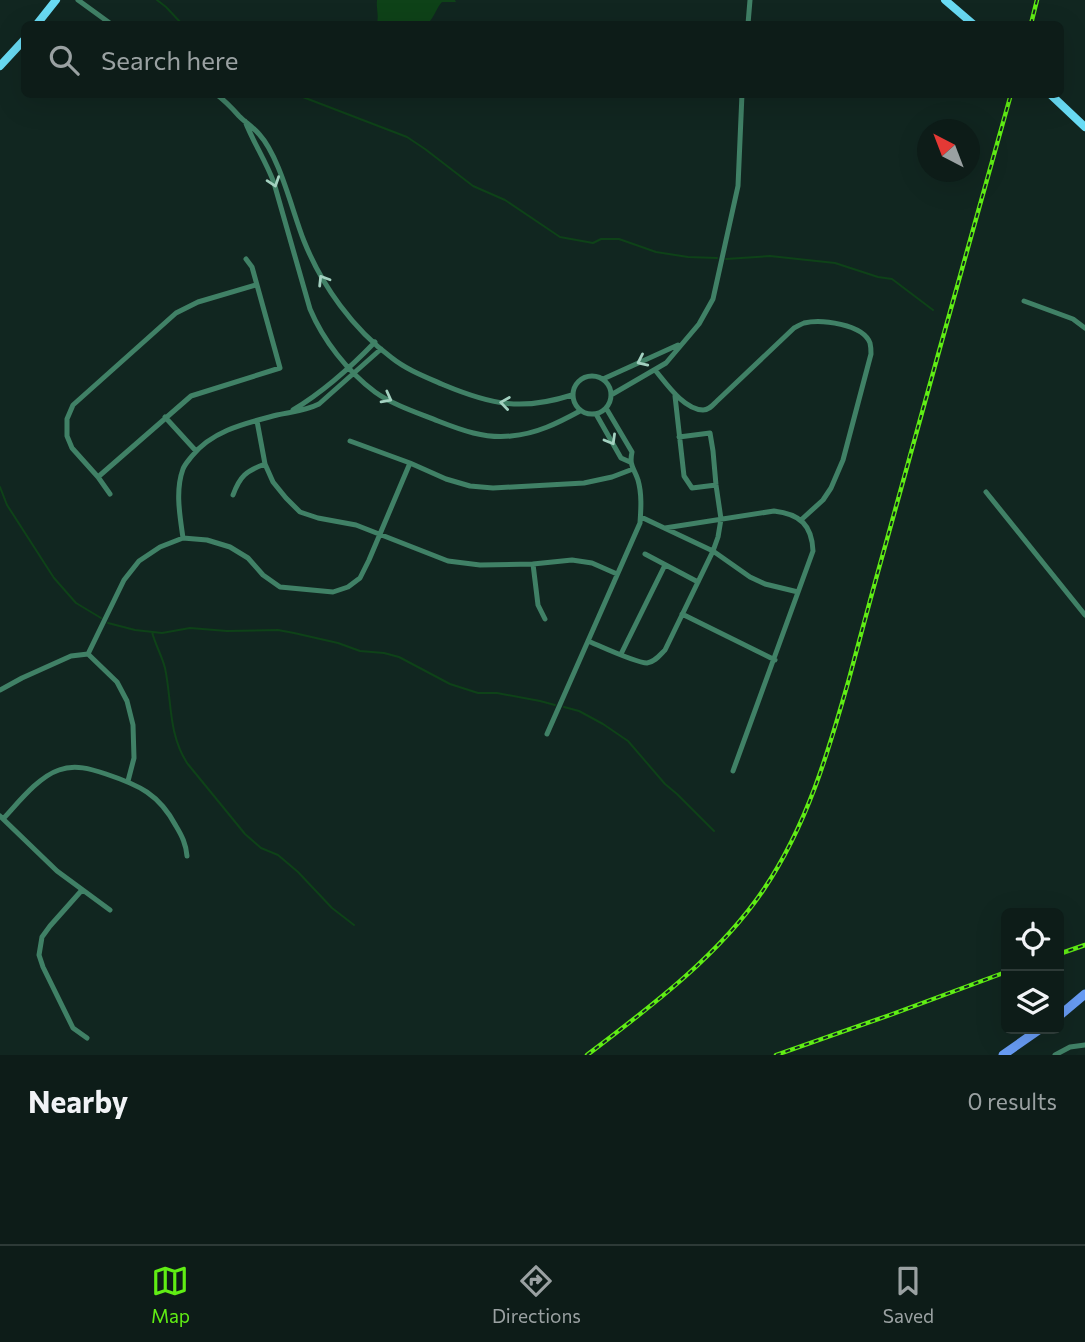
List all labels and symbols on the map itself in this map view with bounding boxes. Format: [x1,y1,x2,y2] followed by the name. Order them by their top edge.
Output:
[917,119,980,182] north arrow
[266,176,280,188] one-way arrow
[319,275,332,288] one-way arrow
[637,353,649,367] one-way arrow
[380,390,392,404] one-way arrow
[499,396,511,411] one-way arrow
[603,433,616,446] one-way arrow

